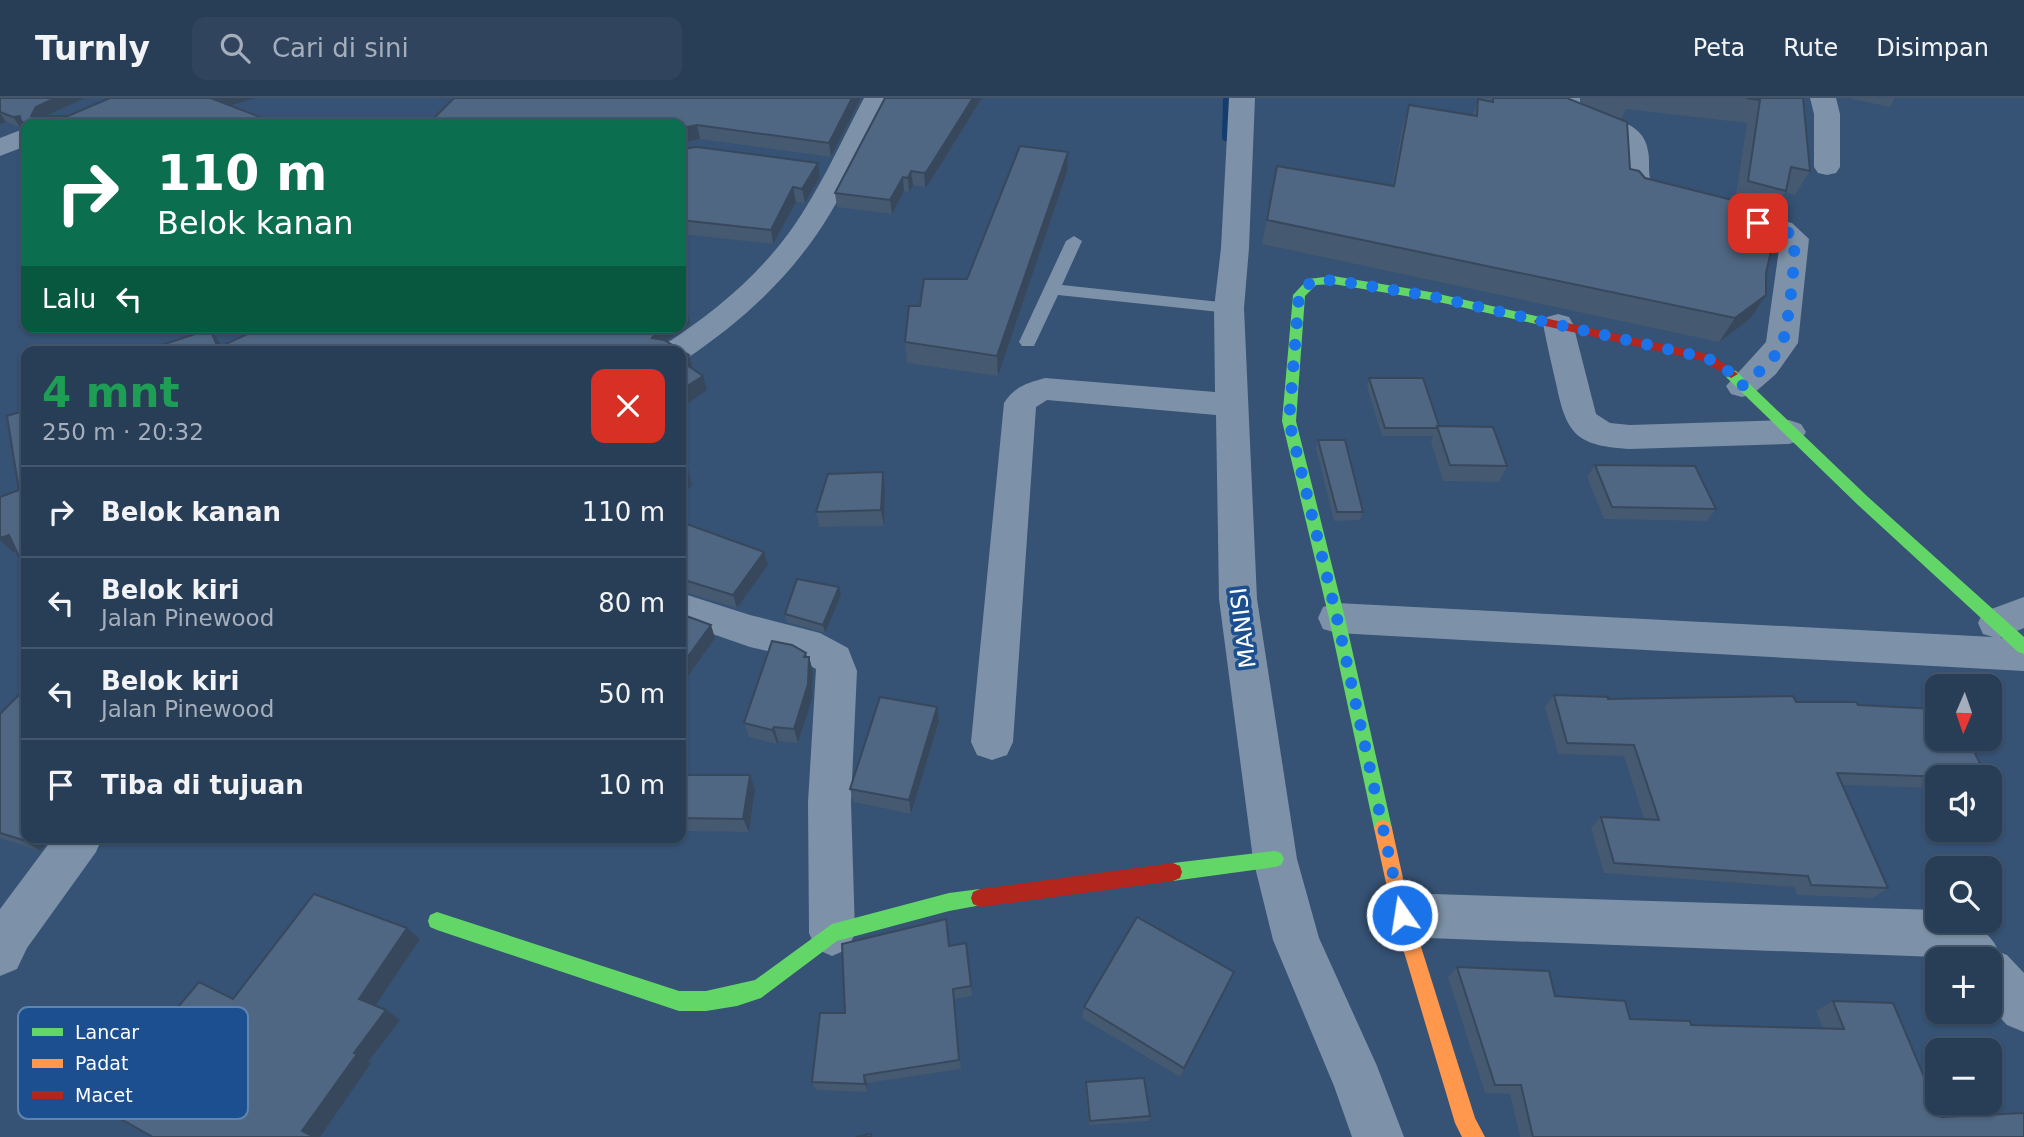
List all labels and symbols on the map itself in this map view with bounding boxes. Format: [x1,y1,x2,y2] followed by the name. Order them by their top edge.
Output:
[1728,193,1788,253] pin
[1225,586,1261,670] street label: MANISI
[1925,674,2002,751] north arrow
[1365,878,1439,952] position arrow
[18,1007,248,1119] legend
[75,1021,139,1043] text: Lancar
[75,1052,128,1074] text: Padat
[75,1084,133,1106] text: Macet

